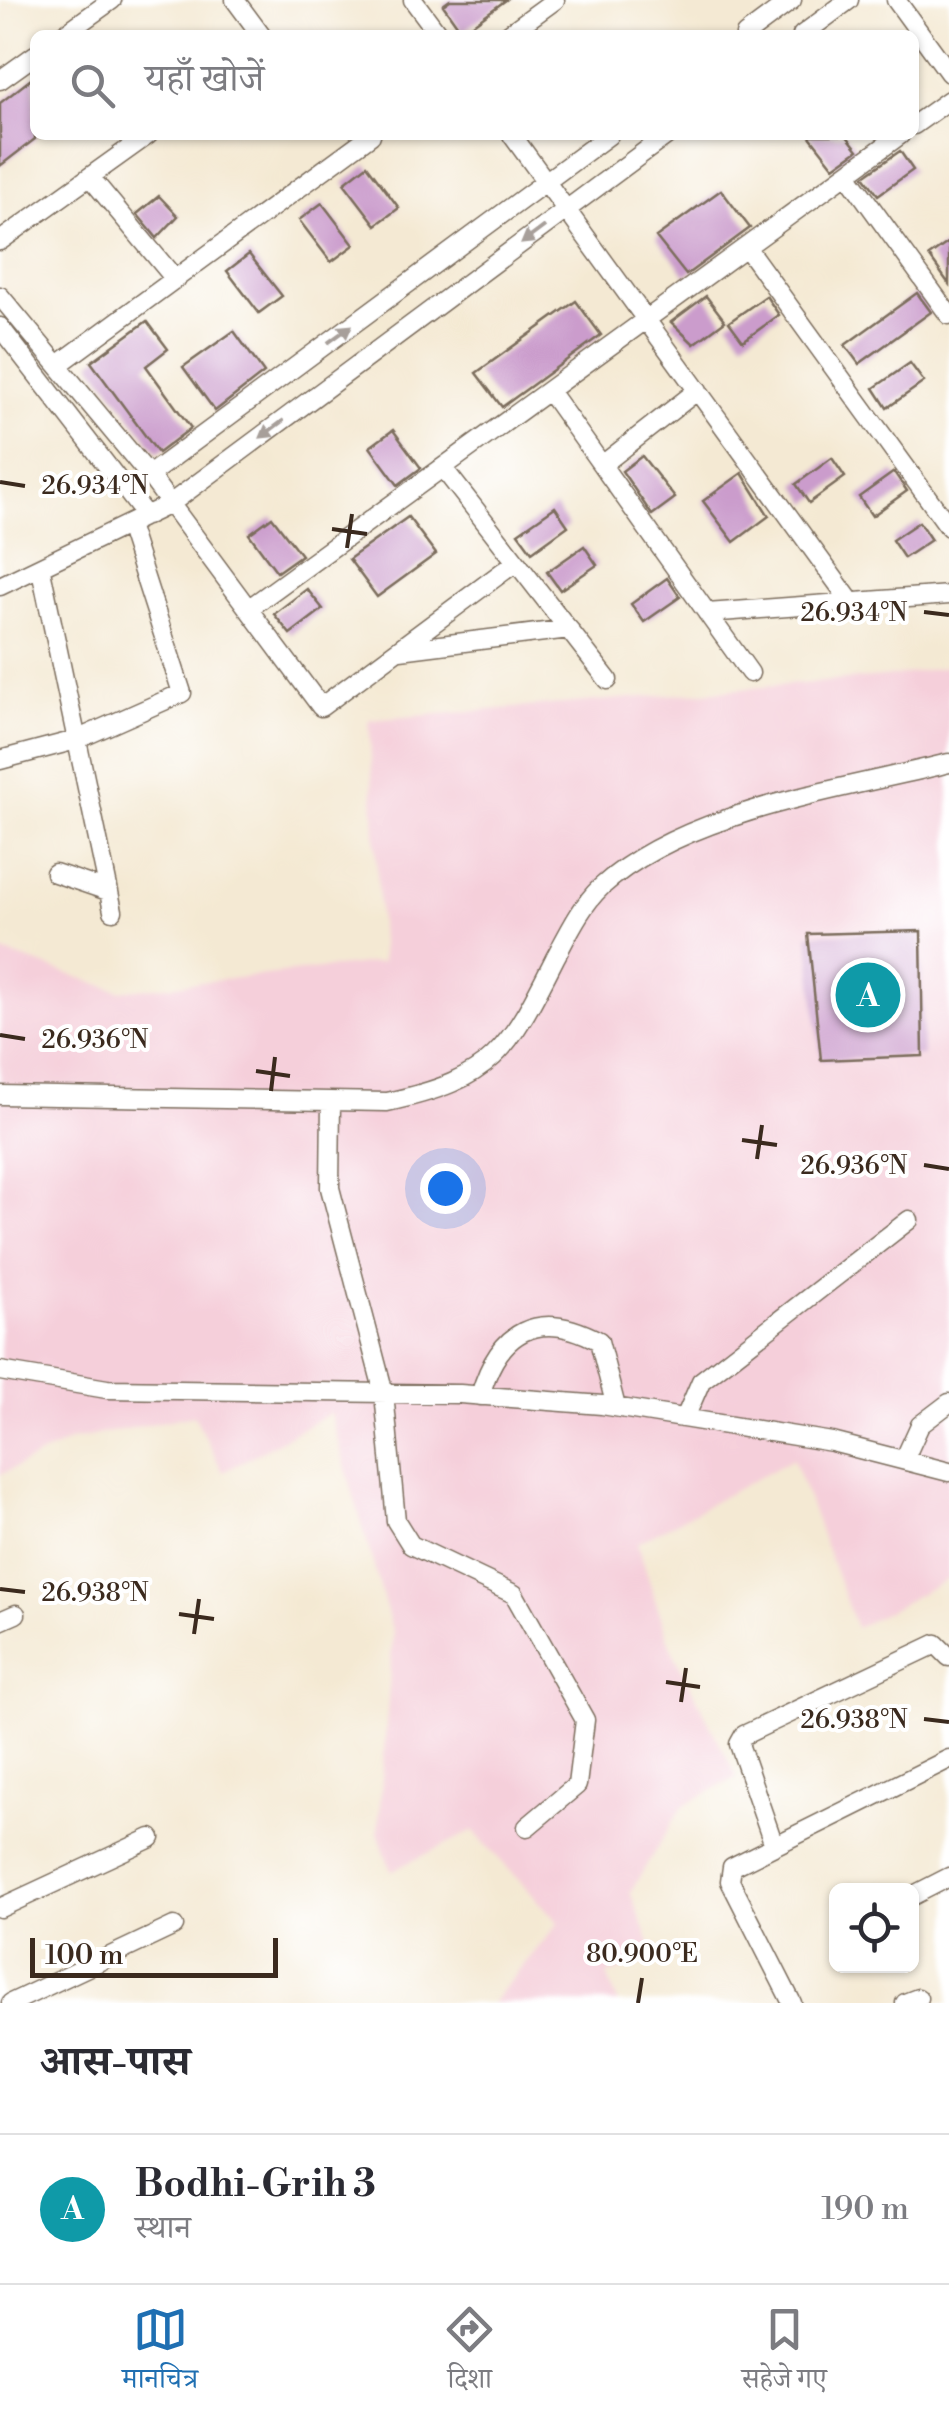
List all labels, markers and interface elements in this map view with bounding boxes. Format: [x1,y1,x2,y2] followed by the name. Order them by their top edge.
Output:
[30,30,919,140] search box
[145,56,264,103] text: यहाँ खोजें
[65,58,120,113] icon: search
[520,224,546,244] one-way arrow
[327,325,353,345] one-way arrow
[259,418,285,438] one-way arrow
[42,471,149,502] text: 26.934°N
[801,598,908,629] text: 26.934°N
[836,958,900,1032] pin: A
[42,1025,149,1056] text: 26.936°N
[801,1151,908,1182] text: 26.936°N
[420,1163,471,1214] your location
[41,1578,149,1609] text: 26.938°N
[800,1705,908,1736] text: 26.938°N
[829,1883,919,1973] map controls
[829,1883,919,1973] button: locate
[30,1933,278,1978] scale bar
[45,1938,124,1973] text: 100 m
[586,1939,698,1970] text: 80.900°E
[40,2036,190,2089] text: आस-पास
[135,2161,376,2208] text: Bodhi-Grih 3
[61,2189,84,2229] text: A
[821,2189,909,2229] text: 190 m
[135,2208,191,2248] text: स्थान
[122,2302,198,2406] tab: मानचित्र
[442,2302,497,2406] tab: दिशा
[741,2302,827,2406] tab: सहेजे गए

